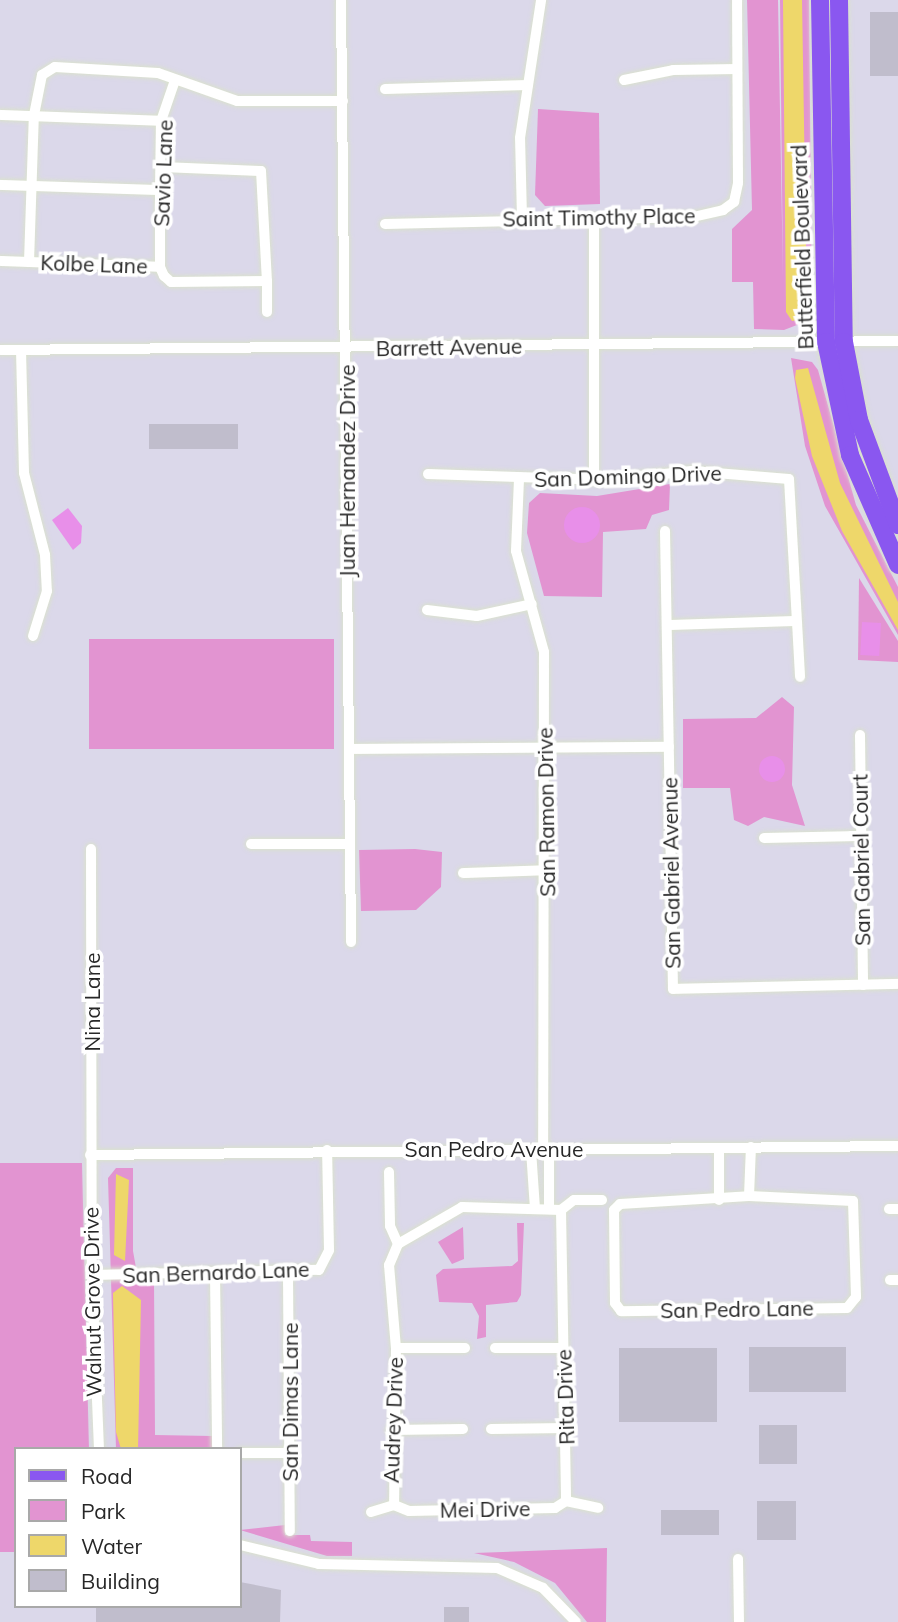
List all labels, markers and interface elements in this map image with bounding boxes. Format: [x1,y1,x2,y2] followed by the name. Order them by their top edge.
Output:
[149,119,177,227] street label: Savio Lane
[786,144,818,350] street label: Butterfield Boulevard
[502,203,696,231] street label: Saint Timothy Place
[40,250,148,278] street label: Kolbe Lane
[376,333,522,361] street label: Barrett Avenue
[334,365,360,577] street label: Juan Hernandez Drive
[534,460,722,492] street label: San Domingo Drive
[532,727,560,897] street label: San Ramon Drive
[847,774,875,946] street label: San Gabriel Court
[657,777,685,969] street label: San Gabriel Avenue
[79,953,105,1051] street label: Nina Lane
[405,1136,583,1162] street label: San Pedro Avenue
[78,1207,106,1397] street label: Walnut Grove Drive
[122,1256,310,1288] street label: San Bernardo Lane
[660,1295,814,1323] street label: San Pedro Lane
[277,1323,303,1481] street label: San Dimas Lane
[551,1349,579,1445] street label: Rita Drive
[378,1356,408,1484] street label: Audrey Drive
[14,1447,242,1608] legend
[81,1463,132,1489] text: Road
[439,1496,531,1522] street label: Mei Drive
[81,1498,125,1524] text: Park
[81,1533,142,1559] text: Water
[81,1568,160,1594] text: Building

